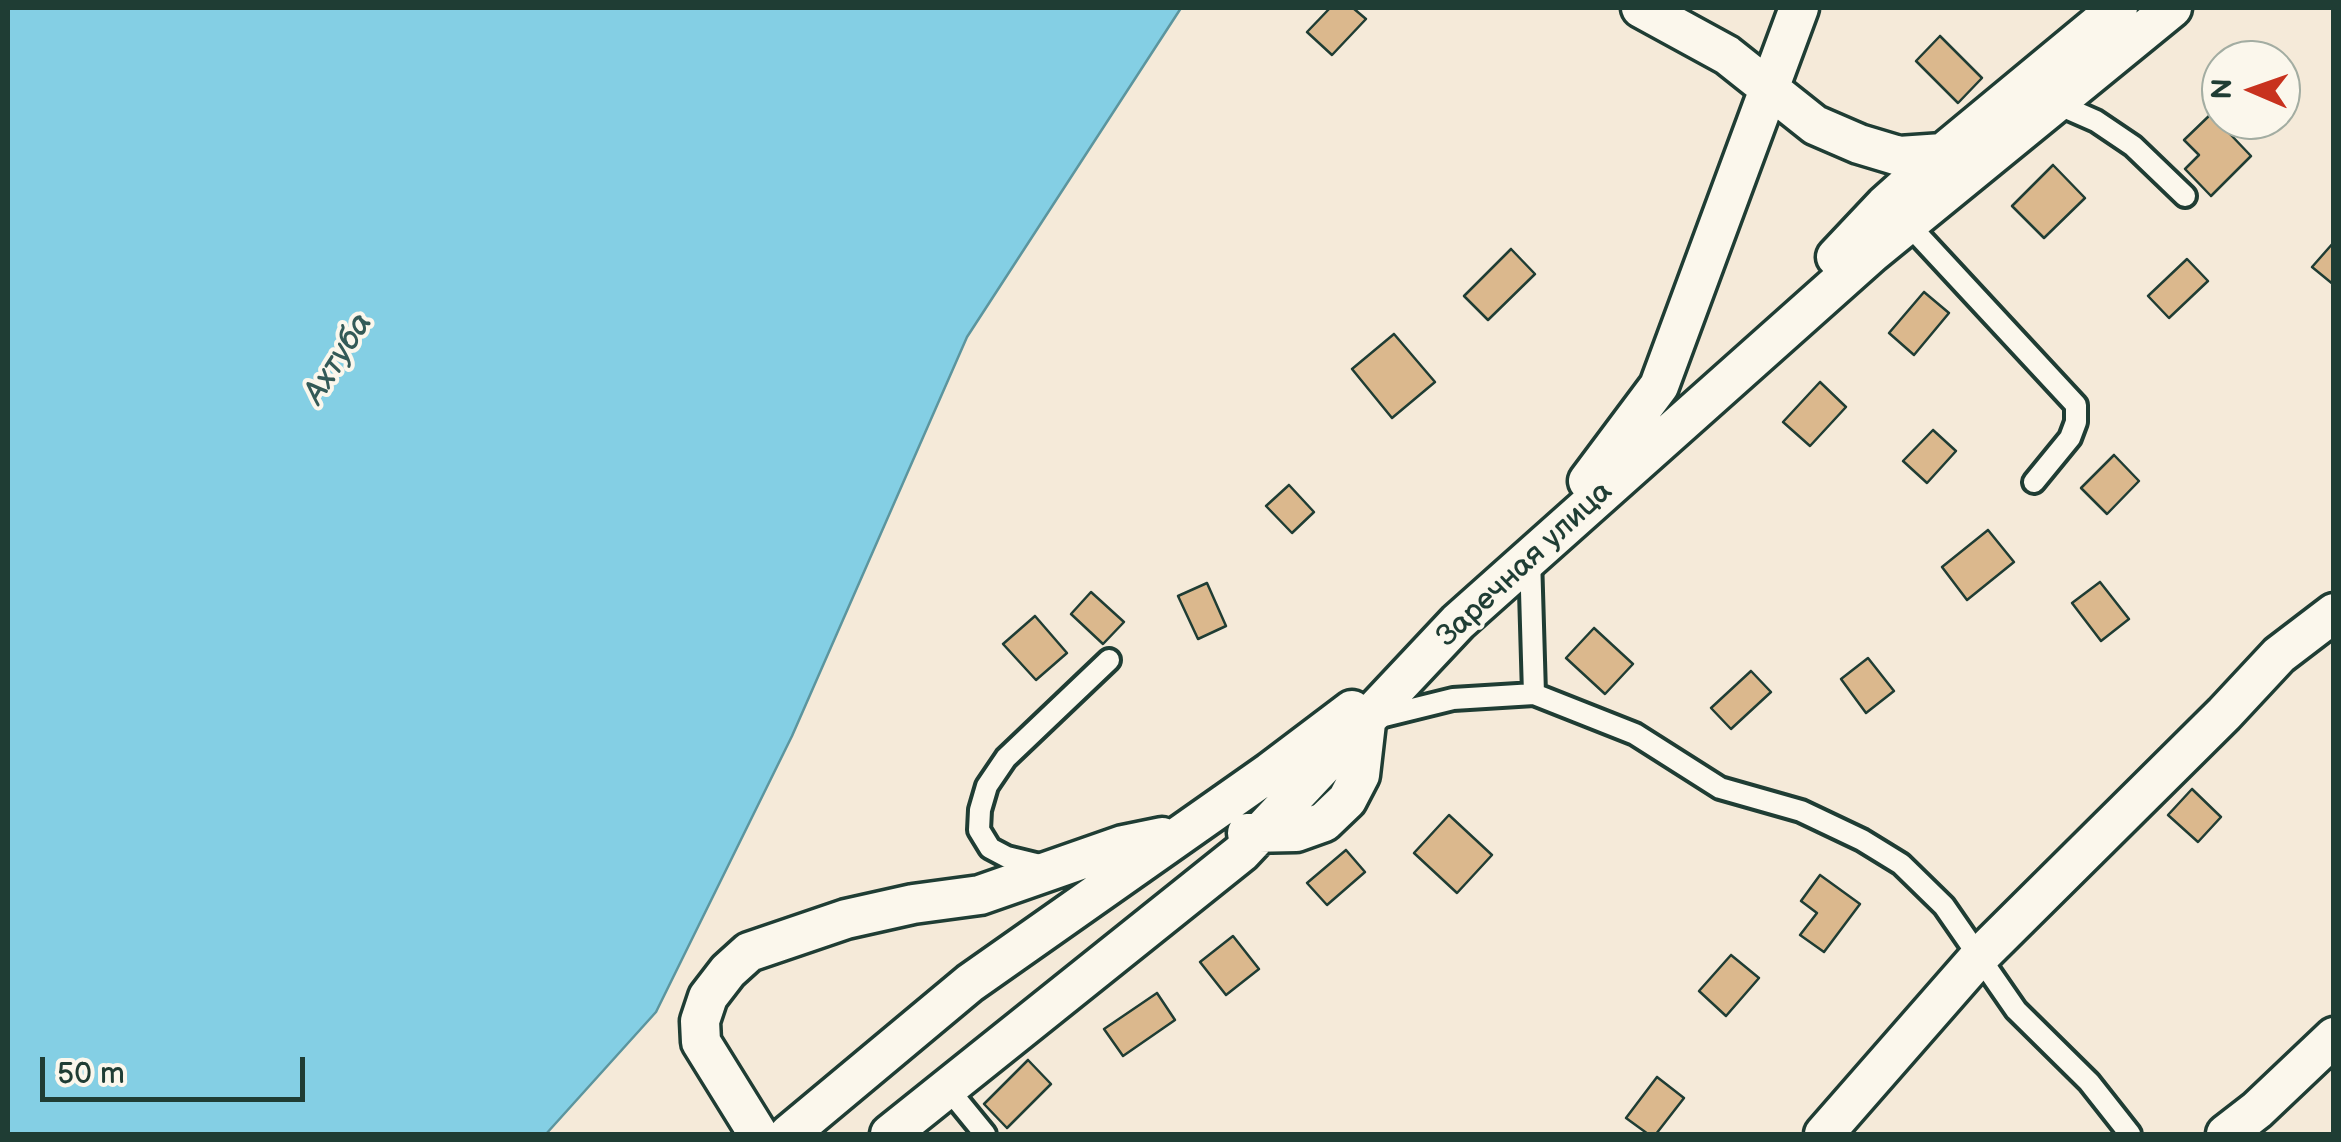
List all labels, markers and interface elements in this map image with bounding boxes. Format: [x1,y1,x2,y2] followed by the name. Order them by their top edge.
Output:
[2201,40,2301,140] north arrow
[2206,78,2239,100] text: N
[296,306,382,412] water label: Ахтуба
[1430,474,1620,656] street label: Заречная улица
[45,1037,310,1099] scale bar
[57,1056,125,1092] text: 50 m

